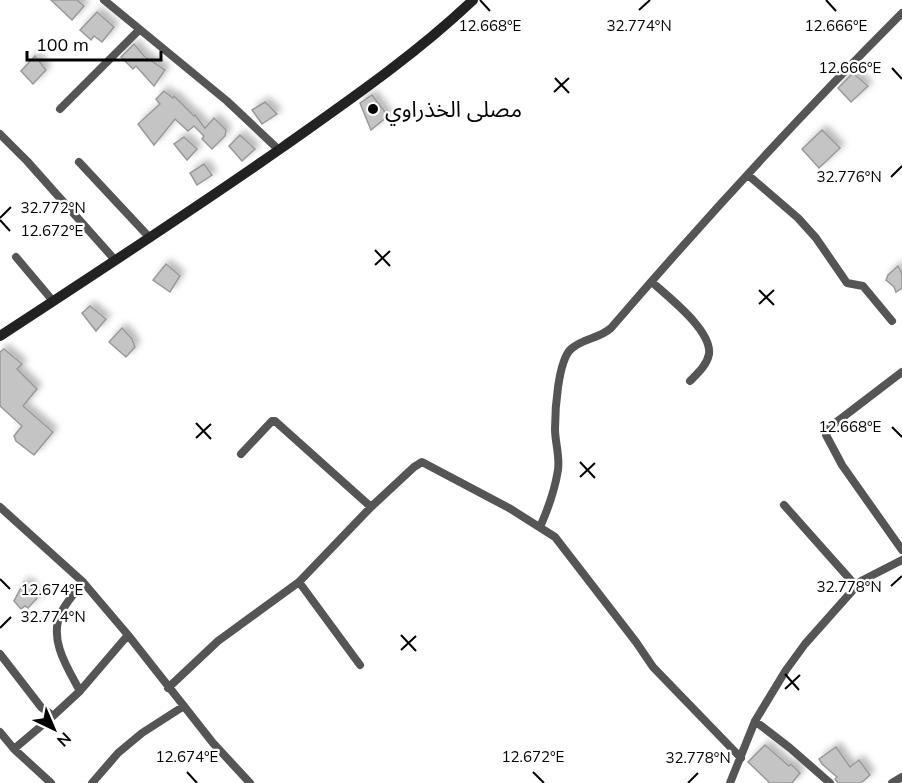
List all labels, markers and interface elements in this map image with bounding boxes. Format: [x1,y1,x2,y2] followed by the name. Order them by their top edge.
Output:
[459,16,522,35] text: 12.668°E
[606,16,672,35] text: 32.774°N
[805,16,868,35] text: 12.666°E
[27,24,160,62] scale bar
[36,33,89,56] text: 100 m
[819,58,882,77] text: 12.666°E
[385,95,522,126] place label: مصلى الخذراوي
[366,102,380,116] marker: مصلى الخذراوي
[816,167,882,186] text: 32.776°N
[20,198,86,217] text: 32.772°N
[21,221,84,240] text: 12.672°E
[819,417,882,436] text: 12.668°E
[816,577,882,596] text: 32.778°N
[21,580,84,599] text: 12.674°E
[20,607,86,626] text: 32.774°N
[24,699,84,759] north arrow
[53,728,76,751] text: N
[156,747,219,766] text: 12.674°E
[502,747,565,766] text: 12.672°E
[665,748,731,767] text: 32.778°N

